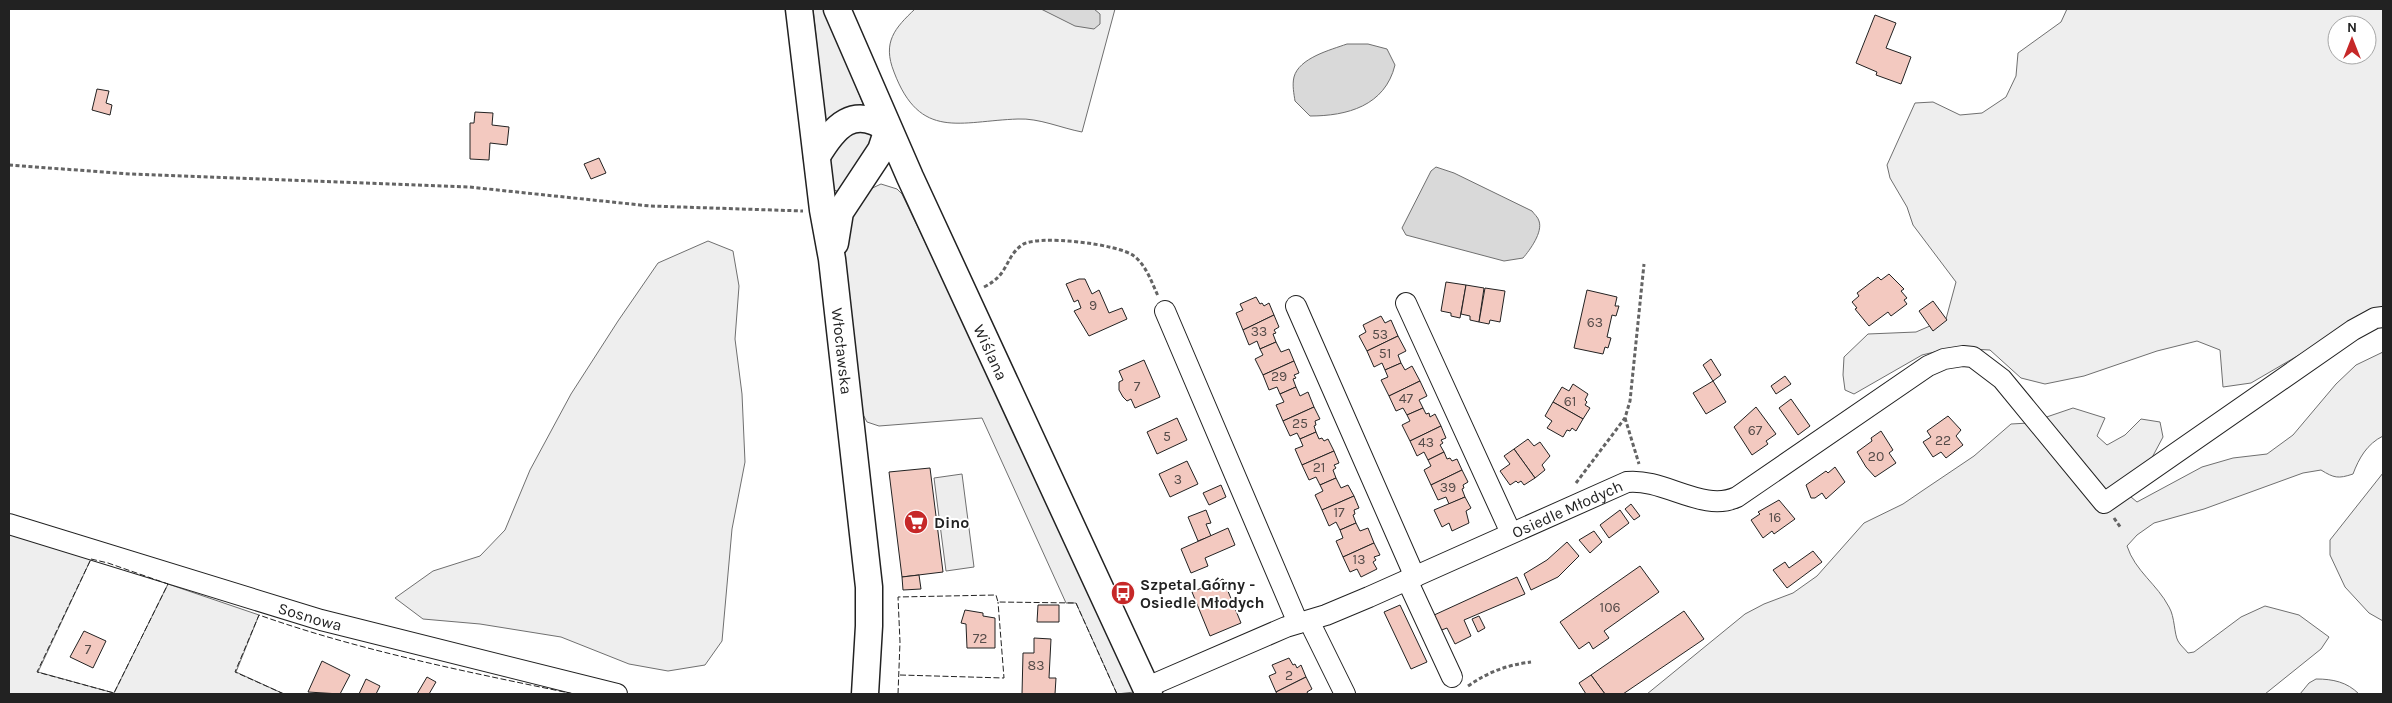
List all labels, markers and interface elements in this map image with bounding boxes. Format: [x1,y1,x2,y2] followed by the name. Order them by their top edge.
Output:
[2327,15,2377,65] north arrow
[2347,19,2357,36] text: N
[1089,297,1097,314] house number: 9
[828,307,856,395] street label: Włocławska
[1587,314,1603,331] house number: 63
[969,321,1012,383] street label: Wiślana
[1251,323,1267,340] house number: 33
[1372,326,1388,343] house number: 53
[1379,345,1391,362] house number: 51
[1271,368,1287,385] house number: 29
[1134,378,1141,395] house number: 7
[1399,390,1414,407] house number: 47
[1564,393,1576,410] house number: 61
[1292,415,1308,432] house number: 25
[1748,422,1763,439] house number: 67
[1163,428,1171,445] house number: 5
[1935,432,1951,449] house number: 22
[1418,434,1434,451] house number: 43
[1868,448,1884,465] house number: 20
[1313,459,1325,476] house number: 21
[1174,471,1182,488] house number: 3
[1509,476,1626,542] street label: Osiedle Młodych
[1440,479,1456,496] house number: 39
[1333,504,1345,521] house number: 17
[903,509,929,535] supermarket icon: Dino
[1769,509,1781,526] house number: 16
[934,513,969,532] place label: Dino
[1353,551,1365,568] house number: 13
[1140,575,1265,612] place label: Szpetal Górny - Osiedle Młodych
[1110,580,1136,606] bus stop icon: Szpetal Górny - Osiedle Młodych
[276,598,344,635] street label: Sosnowa
[1600,599,1620,616] house number: 106
[973,630,987,647] house number: 72
[85,641,92,658] house number: 7
[1028,657,1044,674] house number: 83
[1285,667,1293,684] house number: 2

